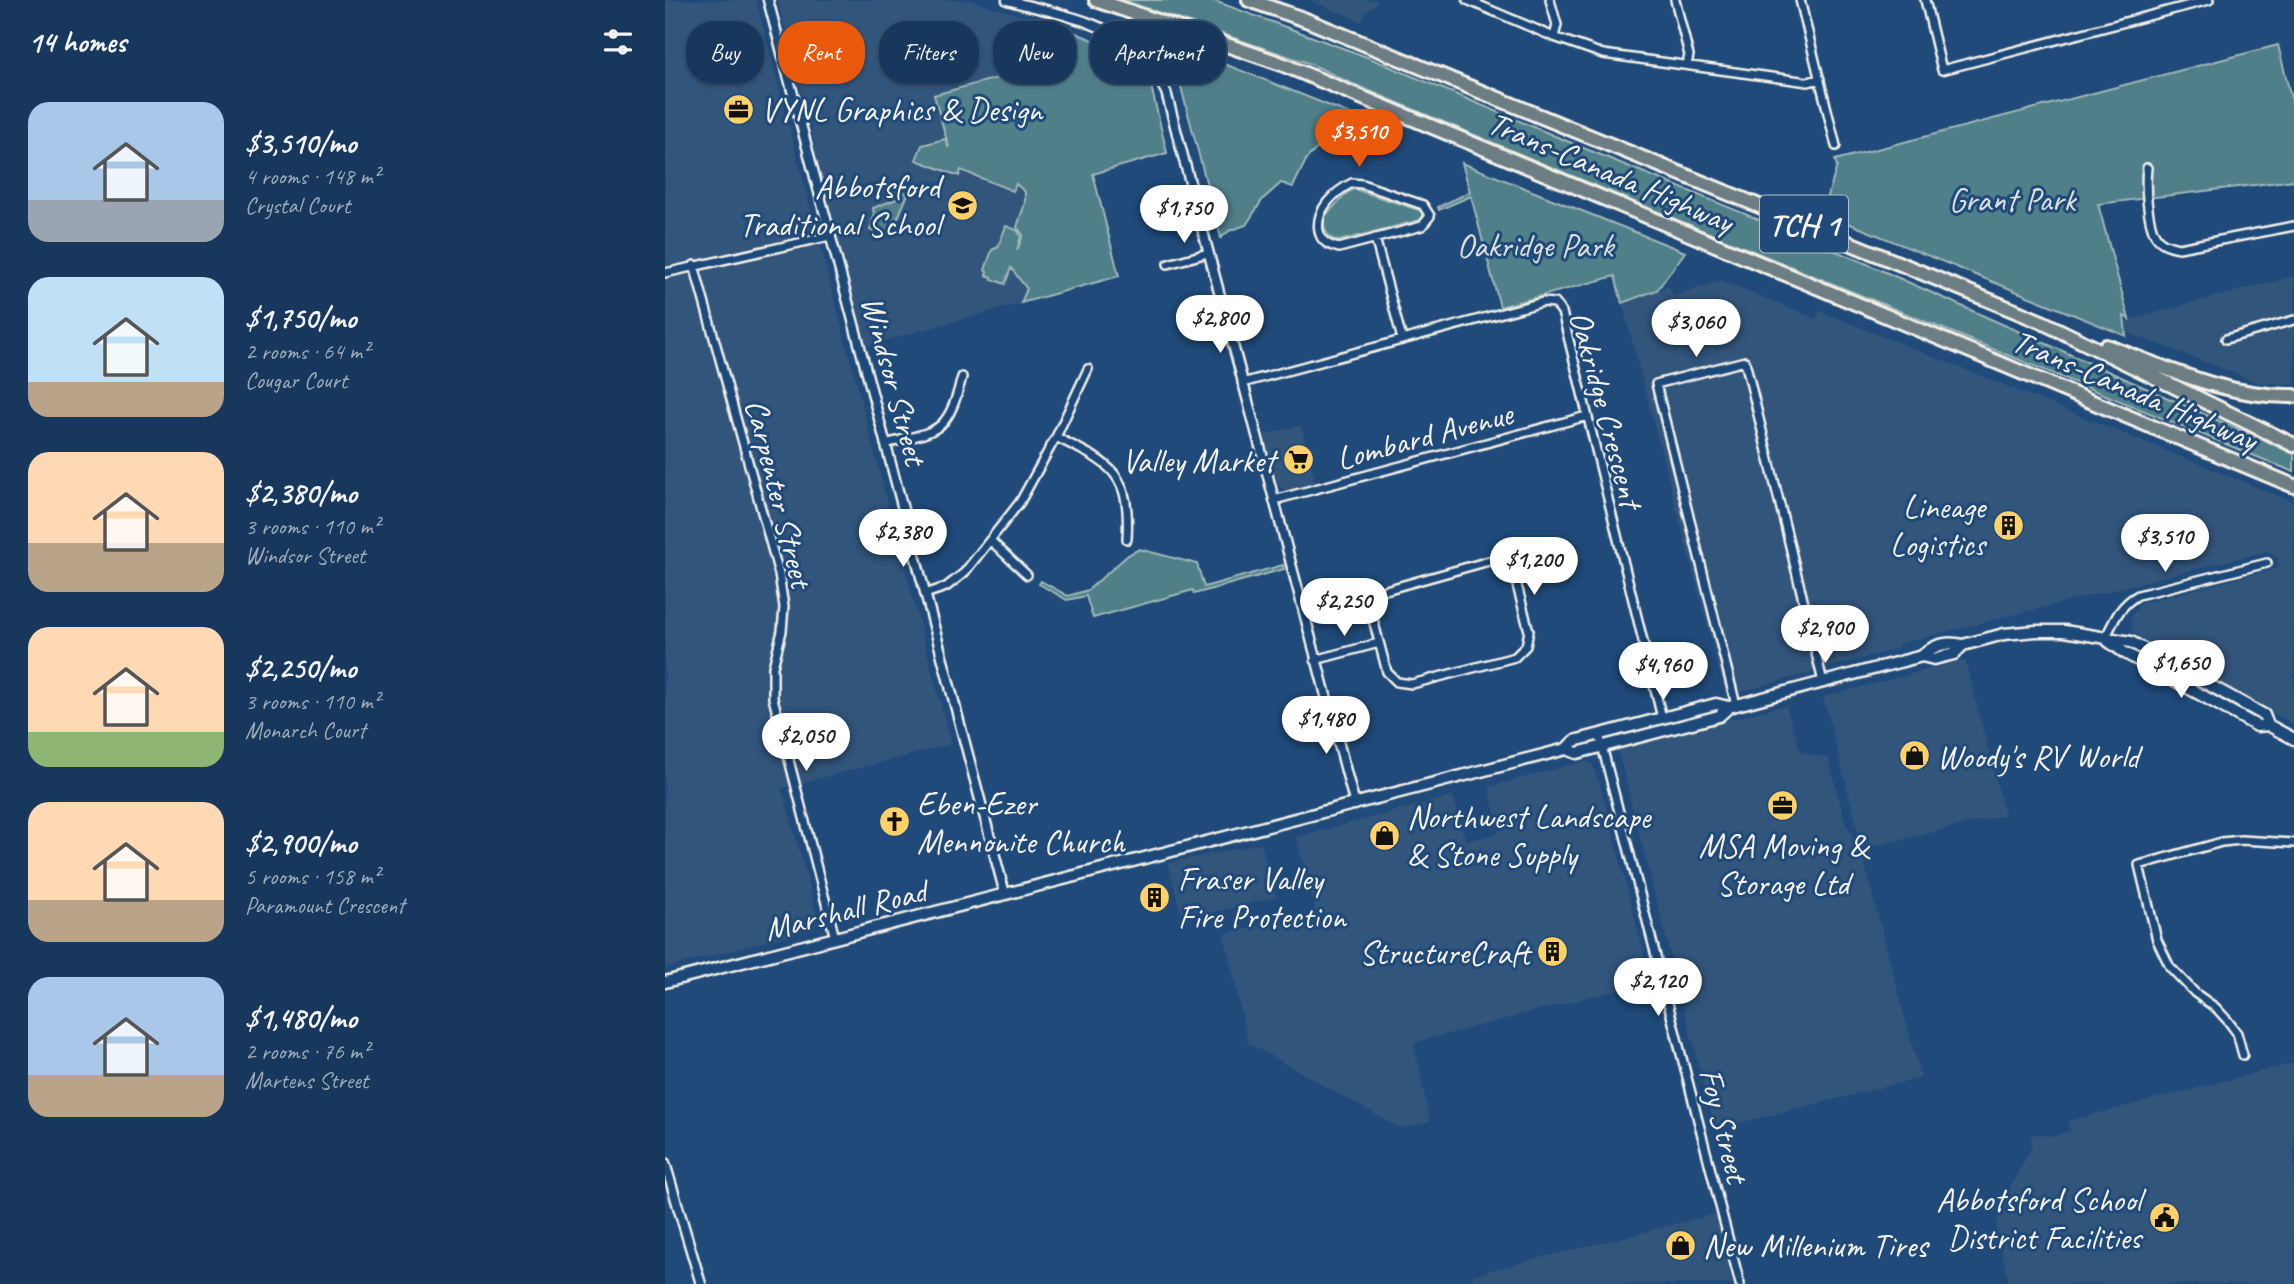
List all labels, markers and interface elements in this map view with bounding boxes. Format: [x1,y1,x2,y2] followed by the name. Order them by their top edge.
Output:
[686,21,764,84] chip: Buy
[778,21,865,84] chip: Rent
[879,21,979,84] chip: Filters
[993,21,1076,84] chip: New
[1090,21,1226,84] chip: Apartment
[28,23,126,61] text: 14 homes
[599,23,637,61] icon: filters
[761,89,1044,131] place label: VYNL Graphics & Design
[721,92,755,126] office icon: VYNL Graphics & Design
[1482,101,1742,243] street label: Trans-Canada Highway
[1302,110,1416,169] pin: $3,510
[1331,117,1387,146] text: $3,510
[245,124,356,162] text: $3,510/mo
[84,130,168,214] icon: home
[245,162,380,191] text: 4 rooms · 148 m²
[739,166,945,246] place label: Abbotsford Traditional School
[1949,179,2077,221] park label: Grant Park
[1127,186,1241,245] pin: $1,750
[946,188,980,222] school or university icon: Abbotsford Traditional School
[245,191,350,220] text: Crystal Court
[1156,193,1212,222] text: $1,750
[1760,196,1848,252] road number: TCH 1
[1457,225,1615,267] park label: Oakridge Park
[851,291,937,472] street label: Windsor Street
[1163,296,1277,355] pin: $2,800
[245,299,356,337] text: $1,750/mo
[1639,300,1753,359] pin: $3,060
[1192,303,1248,332] text: $2,800
[84,305,168,389] icon: home
[1560,306,1654,516] street label: Oakridge Crescent
[1668,307,1724,336] text: $3,060
[2006,319,2266,461] street label: Trans-Canada Highway
[245,337,369,366] text: 2 rooms · 64 m²
[245,366,347,395] text: Cougar Court
[1332,392,1519,480] street label: Lombard Avenue
[735,395,823,595] street label: Carpenter Street
[1122,440,1279,482] place label: Valley Market
[1281,443,1315,477] supermarket icon: Valley Market
[245,474,357,512] text: $2,380/mo
[84,480,168,564] icon: home
[1890,486,1988,566] place label: Lineage Logistics
[1991,508,2025,542] building icon: Lineage Logistics
[846,510,960,569] pin: $2,380
[245,512,380,541] text: 3 rooms · 110 m²
[2108,514,2222,574] pin: $3,510
[875,517,931,546] text: $2,380
[2137,522,2193,551] text: $3,510
[1477,538,1591,597] pin: $1,200
[245,541,365,570] text: Windsor Street
[1506,545,1562,574] text: $1,200
[1287,578,1401,638] pin: $2,250
[1316,586,1372,615] text: $2,250
[1768,606,1882,665] pin: $2,900
[1797,613,1853,642] text: $2,900
[2124,640,2238,700] pin: $1,650
[1606,642,1720,702] pin: $4,960
[2153,648,2209,677] text: $1,650
[245,649,356,687] text: $2,250/mo
[1635,650,1691,679] text: $4,960
[84,655,168,739] icon: home
[245,687,380,716] text: 3 rooms · 110 m²
[1269,696,1383,756] pin: $1,480
[1298,704,1354,733] text: $1,480
[749,714,863,773] pin: $2,050
[245,716,366,745] text: Monarch Court
[778,721,834,750] text: $2,050
[1937,736,2144,778] place label: Woody's RV World
[1897,739,1931,773] shop icon: Woody's RV World
[917,783,1127,863] place label: Eben-Ezer Mennonite Church
[1766,788,1800,822] office icon: MSA Moving & Storage Ltd
[1407,796,1652,876] place label: Northwest Landscape & Stone Supply
[877,805,911,839] church icon: Eben-Ezer Mennonite Church
[1367,818,1401,852] shop icon: Northwest Landscape & Stone Supply
[245,824,357,862] text: $2,900/mo
[1699,825,1871,905] place label: MSA Moving & Storage Ltd
[84,830,168,914] icon: home
[1178,858,1348,938] place label: Fraser Valley Fire Protection
[245,862,380,891] text: 5 rooms · 158 m²
[760,868,935,950] street label: Marshall Road
[1138,880,1172,914] building icon: Fraser Valley Fire Protection
[245,891,405,920] text: Paramount Crescent
[1359,932,1533,974] place label: StructureCraft
[1536,935,1570,969] building icon: StructureCraft
[1601,958,1715,1018] pin: $2,120
[1630,966,1686,995] text: $2,120
[245,999,357,1037] text: $1,480/mo
[84,1005,168,1089] icon: home
[245,1037,369,1066] text: 2 rooms · 76 m²
[1690,1064,1759,1190] street label: Foy Street
[245,1066,368,1095] text: Martens Street
[1936,1179,2146,1259] place label: Abbotsford School District Facilities
[2147,1201,2181,1235] public building icon: Abbotsford School District Facilities
[1703,1225,1930,1267] place label: New Millenium Tires
[1663,1228,1697,1262] shop icon: New Millenium Tires

